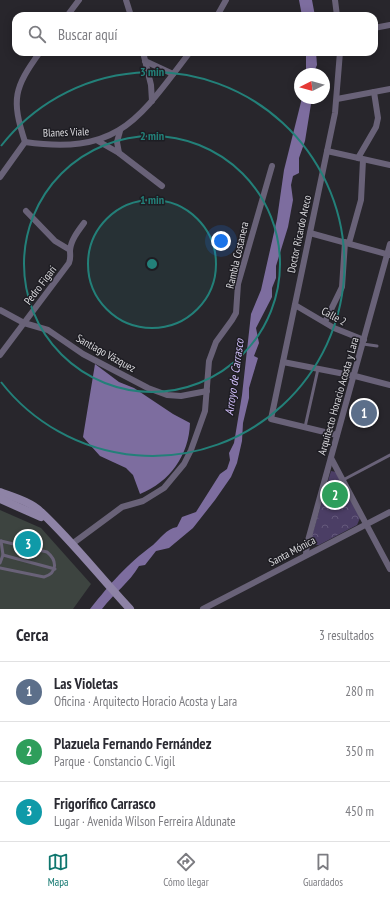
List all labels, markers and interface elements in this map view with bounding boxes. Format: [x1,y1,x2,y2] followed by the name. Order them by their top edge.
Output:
[12,12,378,56] search box
[26,23,48,45] icon: search
[58,25,118,44] text: Buscar aquí
[140,64,164,79] text: 3 min
[294,68,330,104] north arrow
[43,124,90,140] street label: Blanes Viale
[140,128,164,143] text: 2 min
[140,192,164,207] text: 1 min
[284,194,314,274] street label: Doctor Ricardo Areco
[222,220,252,290] street label: Rambla Costanera
[211,231,231,251] your location
[145,257,159,271] centre of rings
[21,263,59,307] street label: Pedro Figari
[319,304,349,329] street label: Calle 2
[74,331,138,375] street label: Santiago Vázquez
[314,335,362,457] street label: Arquitecto Horacio Acosta y Lara
[221,337,247,416] water label: Arroyo de Carrasco
[351,398,377,428] pin: 1
[322,480,348,510] pin: 2
[15,529,41,559] pin: 3
[266,533,318,569] street label: Santa Mónica
[16,624,49,646] text: Cerca
[319,627,374,644] text: 3 resultados
[54,674,118,693] text: Las Violetas
[26,683,32,700] text: 1
[345,683,374,700] text: 280 m
[54,693,237,710] text: Oficina · Arquitecto Horacio Acosta y Lara
[54,734,212,753] text: Plazuela Fernando Fernández
[26,743,32,760] text: 2
[345,743,374,760] text: 350 m
[54,753,175,770] text: Parque · Constancio C. Vigil
[54,794,156,813] text: Frigorífico Carrasco
[26,803,32,820] text: 3
[345,803,374,820] text: 450 m
[54,813,236,830] text: Lugar · Avenida Wilson Ferreira Aldunate
[47,851,69,889] tab: Mapa
[163,851,209,889] tab: Cómo llegar
[303,851,343,889] tab: Guardados

